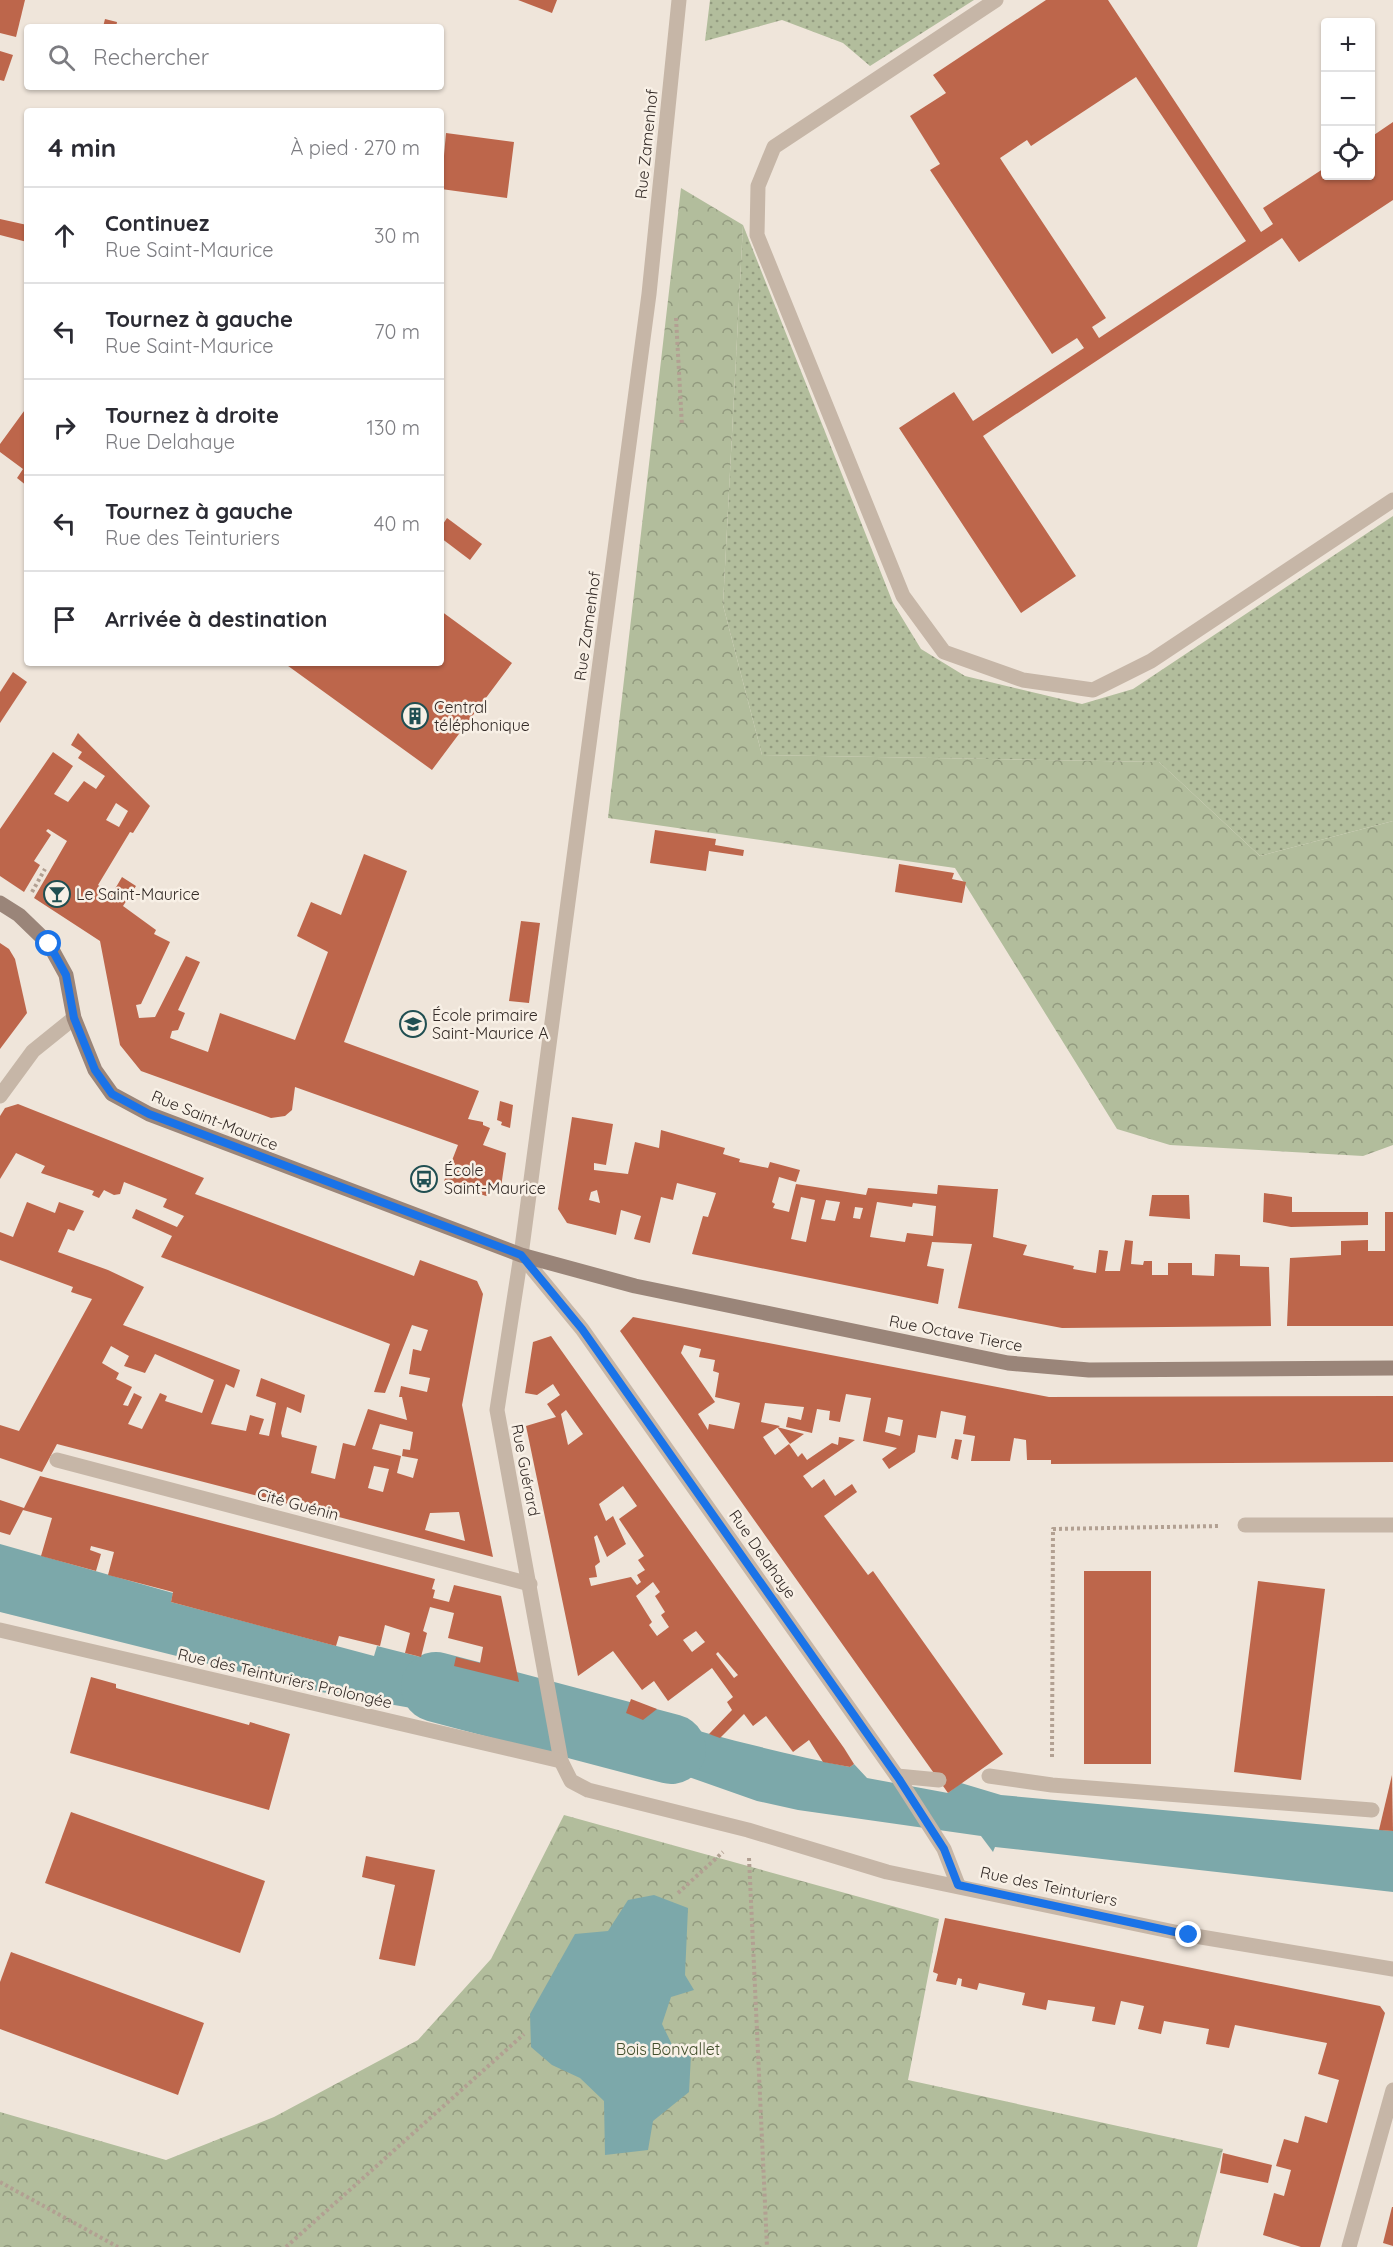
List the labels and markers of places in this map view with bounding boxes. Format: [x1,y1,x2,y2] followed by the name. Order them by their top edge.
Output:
[434,697,530,735] place label: Central téléphonique
[400,701,430,731] building icon: Central téléphonique
[42,879,72,909] bar icon: Le Saint-Maurice
[76,884,200,904] place label: Le Saint-Maurice
[432,1005,549,1043] place label: École primaire Saint-Maurice A
[398,1009,428,1039] school or university icon: École primaire Saint-Maurice A
[444,1160,546,1198] place label: École Saint-Maurice
[409,1164,439,1194] bus stop icon: École Saint-Maurice

